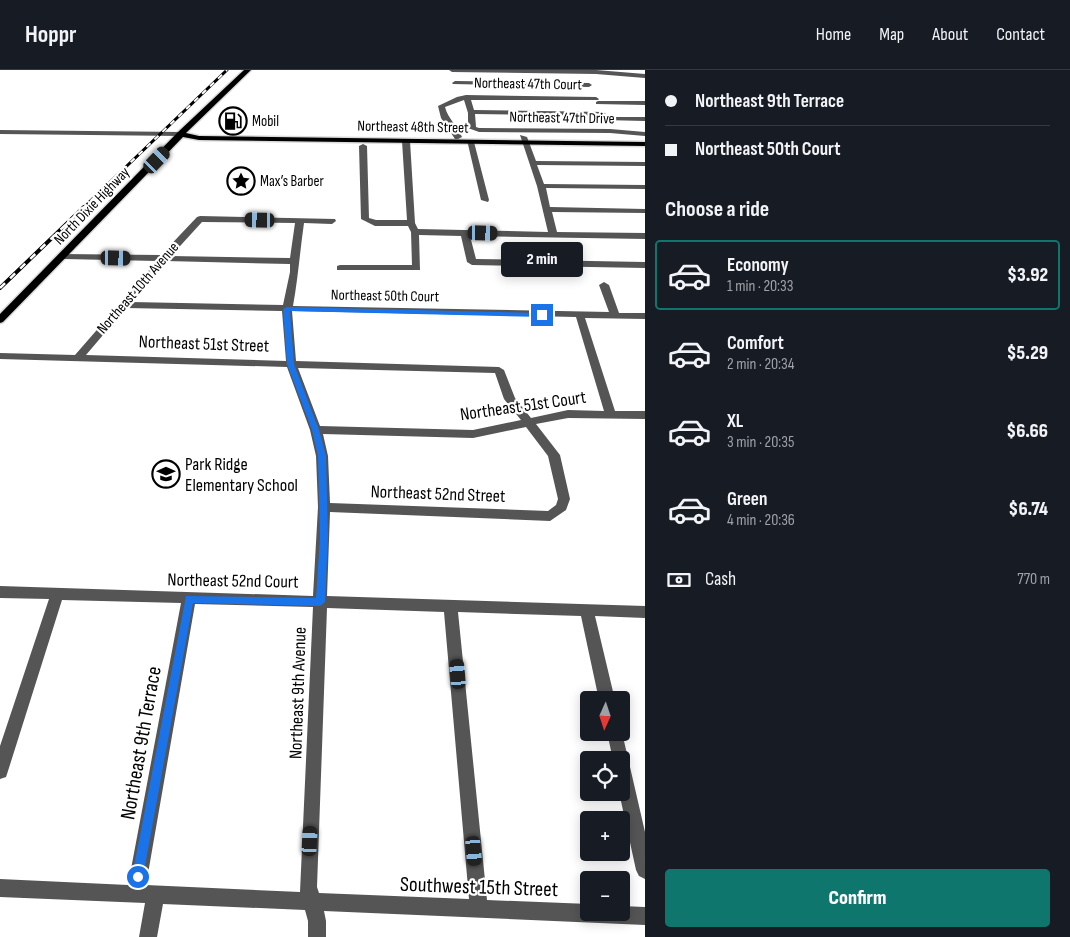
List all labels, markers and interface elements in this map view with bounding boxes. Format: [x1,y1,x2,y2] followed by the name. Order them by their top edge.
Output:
[25,20,76,49] text: Hoppr
[816,24,851,45] text: Home
[879,24,904,45] text: Map
[932,24,968,45] text: About
[996,24,1045,45] text: Contact
[474,74,583,94] street label: Northeast 47th Court
[695,90,844,113] text: Northeast 9th Terrace
[218,106,248,136] fuel station icon: Mobil
[509,108,615,128] street label: Northeast 47th Drive
[252,112,279,131] place label: Mobil
[357,117,469,137] street label: Northeast 48th Street
[695,138,840,161] text: Northeast 50th Court
[141,144,172,176] car
[50,163,134,249] street label: North Dixie Highway
[226,166,256,196] place icon: Max’s Barber
[260,172,325,191] place label: Max’s Barber
[665,196,769,223] text: Choose a ride
[244,212,275,228] car
[467,225,498,241] car
[93,238,183,338] street label: Northeast 10th Avenue
[501,242,583,278] callout: 2 min
[100,250,131,266] car
[526,250,558,269] text: 2 min
[667,253,712,298] icon: car
[727,254,789,277] text: Economy
[1007,264,1048,287] text: $3.92
[727,277,794,296] text: 1 min · 20:33
[331,286,440,306] street label: Northeast 50th Court
[531,304,553,326] route end
[138,331,270,357] street label: Northeast 51st Street
[667,331,712,376] icon: car
[727,332,784,355] text: Comfort
[1007,342,1048,365] text: $5.29
[727,355,795,374] text: 2 min · 20:34
[459,387,588,425] street label: Northeast 51st Court
[667,409,712,454] icon: car
[727,410,743,433] text: XL
[1006,420,1048,443] text: $6.66
[727,433,794,452] text: 3 min · 20:35
[185,454,298,496] place label: Park Ridge Elementary School
[151,459,181,489] school or university icon: Park Ridge Elementary School
[370,481,506,507] street label: Northeast 52nd Street
[667,487,712,532] icon: car
[727,488,767,511] text: Green
[1009,498,1048,521] text: $6.74
[727,511,795,530] text: 4 min · 20:36
[665,566,693,594] icon: cash
[705,568,736,591] text: Cash
[167,569,299,593] street label: Northeast 52nd Court
[1017,570,1050,589] text: 770 m
[285,626,311,760] street label: Northeast 9th Avenue
[449,658,466,690] car
[115,664,167,822] street label: Northeast 9th Terrace
[580,691,630,741] north arrow
[580,691,630,921] map controls
[580,751,630,801] button: locate
[580,811,630,861] button: +
[301,826,318,856] car
[465,835,482,867] car
[127,866,149,888] route start
[665,869,1050,927] button: Confirm
[580,871,630,921] button: −
[400,872,558,902] street label: Southwest 15th Street

